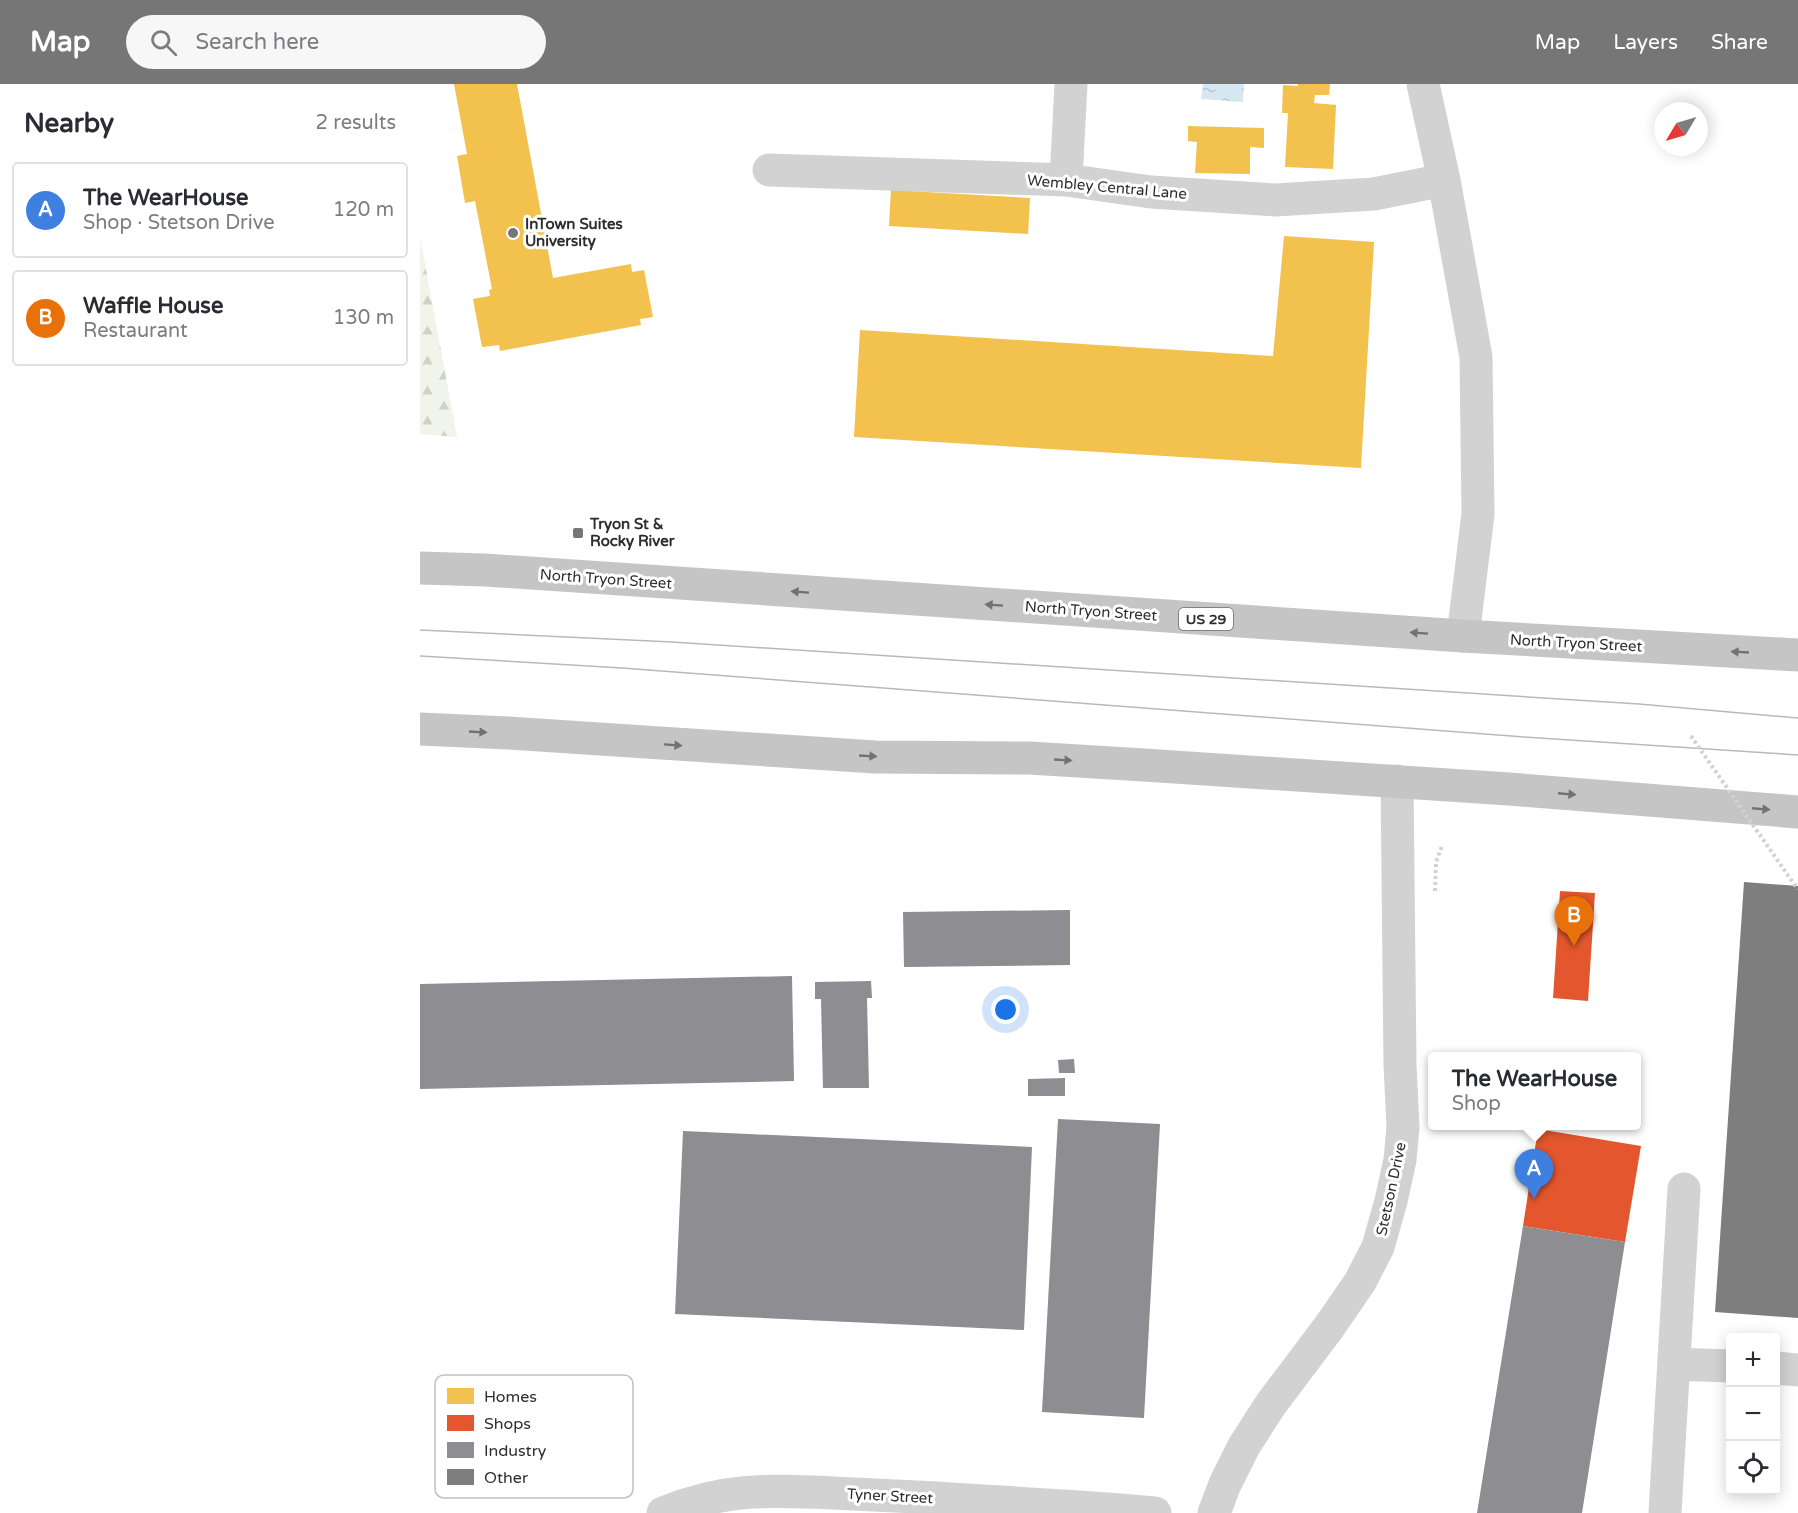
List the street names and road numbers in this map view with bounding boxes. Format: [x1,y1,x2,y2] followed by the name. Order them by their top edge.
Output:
[1026,171,1188,203] street label: Wembley Central Lane
[539,565,673,593] street label: North Tryon Street
[1024,597,1158,625] street label: North Tryon Street
[1179,608,1233,630] road number: US 29
[1509,631,1643,655] street label: North Tryon Street
[1372,1141,1410,1237] street label: Stetson Drive
[846,1485,934,1507] street label: Tyner Street

